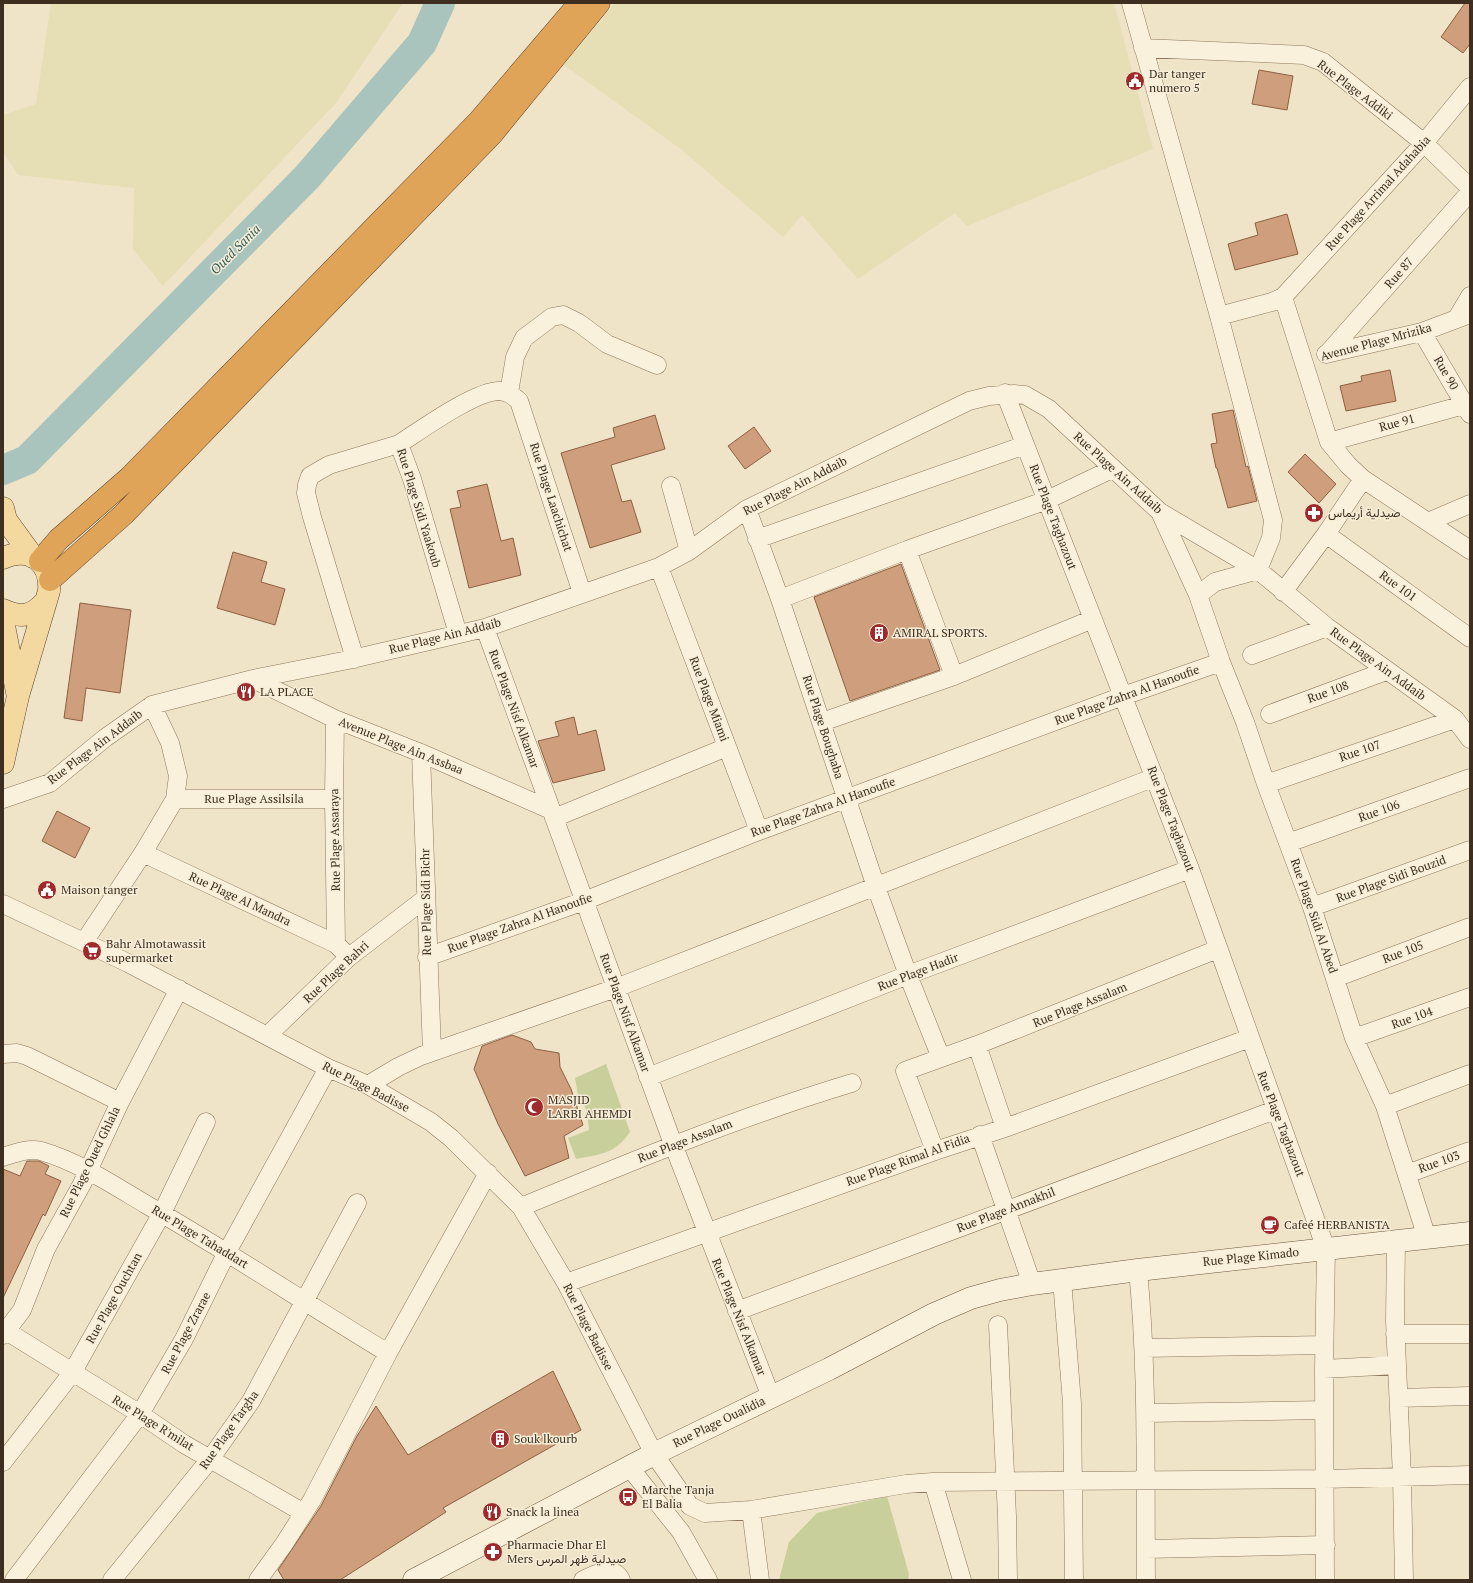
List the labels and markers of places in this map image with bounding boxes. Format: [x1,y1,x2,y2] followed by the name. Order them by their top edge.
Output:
[1149,66,1206,95] place label: Dar tanger numero 5
[1124,70,1146,92] public building icon: Dar tanger numero 5
[1303,502,1325,524] pharmacy icon: صيدلية أريماس
[1328,505,1401,521] place label: صيدلية أريماس
[868,622,890,644] building icon: AMIRAL SPORTS.
[893,625,988,640] place label: AMIRAL SPORTS.
[235,681,257,703] restaurant icon: LA PLACE
[260,684,313,699] place label: LA PLACE
[36,879,58,901] public building icon: Maison tanger
[61,882,138,897] place label: Maison tanger
[106,936,207,965] place label: Bahr Almotawassit supermarket
[81,940,103,962] supermarket icon: Bahr Almotawassit supermarket
[548,1092,632,1121] place label: MASJID LARBI AHEMDI
[523,1096,545,1118] mosque icon: MASJID LARBI AHEMDI
[1259,1214,1281,1236] cafe icon: Cafeé HERBANISTA
[1284,1217,1391,1232] place label: Cafeé HERBANISTA
[489,1428,511,1450] building icon: Souk lkourb
[514,1431,578,1446] place label: Souk lkourb
[642,1482,714,1511] place label: Marche Tanja El Balia
[617,1486,639,1508] bus stop icon: Marche Tanja El Balia
[481,1501,503,1523] restaurant icon: Snack la linea
[506,1504,579,1519] place label: Snack la linea
[507,1537,626,1567] place label: Pharmacie Dhar El Mers صيدلية ظهر المرس
[482,1541,504,1563] pharmacy icon: Pharmacie Dhar El Mers صيدلية ظهر المرس

